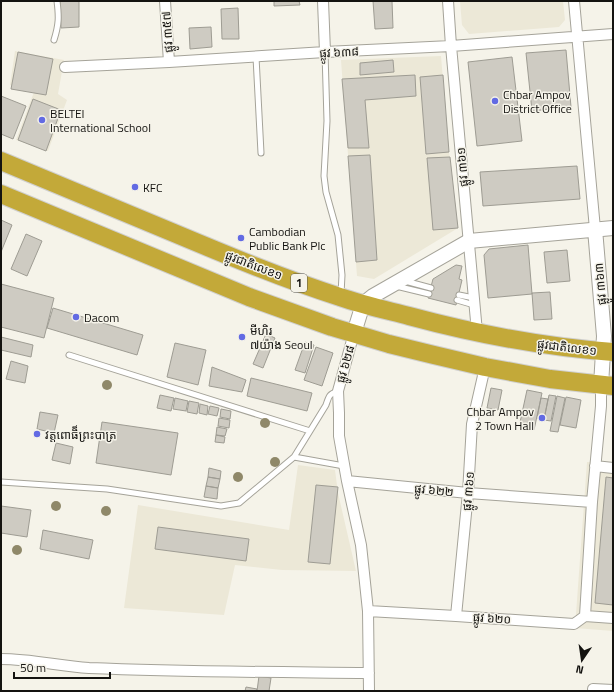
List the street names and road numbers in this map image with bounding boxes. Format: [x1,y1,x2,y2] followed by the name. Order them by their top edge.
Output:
[156,11,179,53] street label: ផ្លូវ ៣៥៧
[319,41,359,64] street label: ផ្លូវ ៦៣៨
[451,146,475,188] street label: ផ្លូវ ៣៦១
[222,245,285,286] street label: ផ្លូវជាតិលេខ១
[589,262,613,306] street label: ផ្លូវ ៣៦៣
[291,274,307,292] road number: 1
[536,334,598,362] street label: ផ្លូវជាតិលេខ១
[331,343,361,386] street label: ផ្លូវ ៦២៨
[457,470,481,512] street label: ផ្លូវ ៣៦១
[413,478,455,503] street label: ផ្លូវ ៦២២
[472,607,512,630] street label: ផ្លូវ ៦២០

